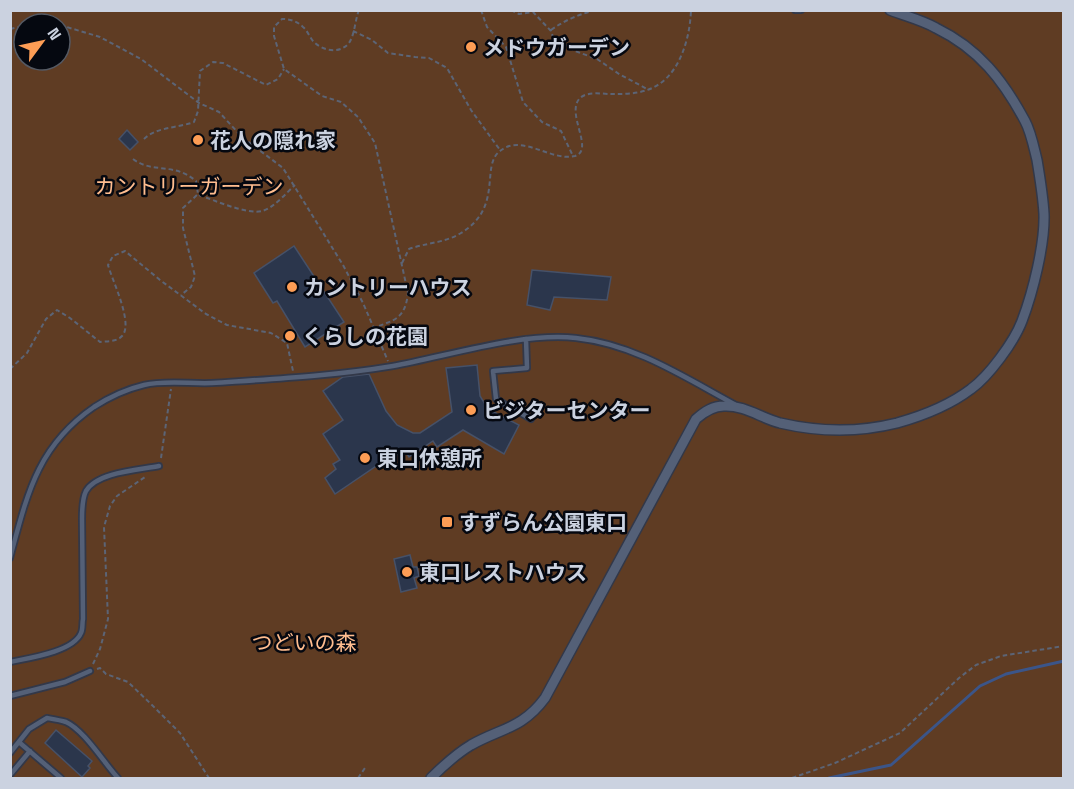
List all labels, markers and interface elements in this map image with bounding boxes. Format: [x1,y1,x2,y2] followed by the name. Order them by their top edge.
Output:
[12,12,72,72] north arrow
[42,24,66,44] text: N
[483,34,630,61] place label: メドウガーデン
[464,40,478,54] marker: メドウガーデン
[210,127,336,154] place label: 花人の隠れ家
[191,133,205,147] marker: 花人の隠れ家
[95,173,284,200] park label: カントリーガーデン
[304,274,472,301] place label: カントリーハウス
[285,280,299,294] marker: カントリーハウス
[302,323,428,350] place label: くらしの花園
[283,329,297,343] marker: くらしの花園
[483,397,651,424] place label: ビジターセンター
[464,403,478,417] marker: ビジターセンター
[377,445,482,472] place label: 東口休憩所
[358,451,372,465] marker: 東口休憩所
[459,509,627,536] place label: すずらん公園東口
[440,515,454,529] marker: すずらん公園東口
[419,559,587,586] place label: 東口レストハウス
[400,565,414,579] marker: 東口レストハウス
[252,629,357,656] park label: つどいの森

